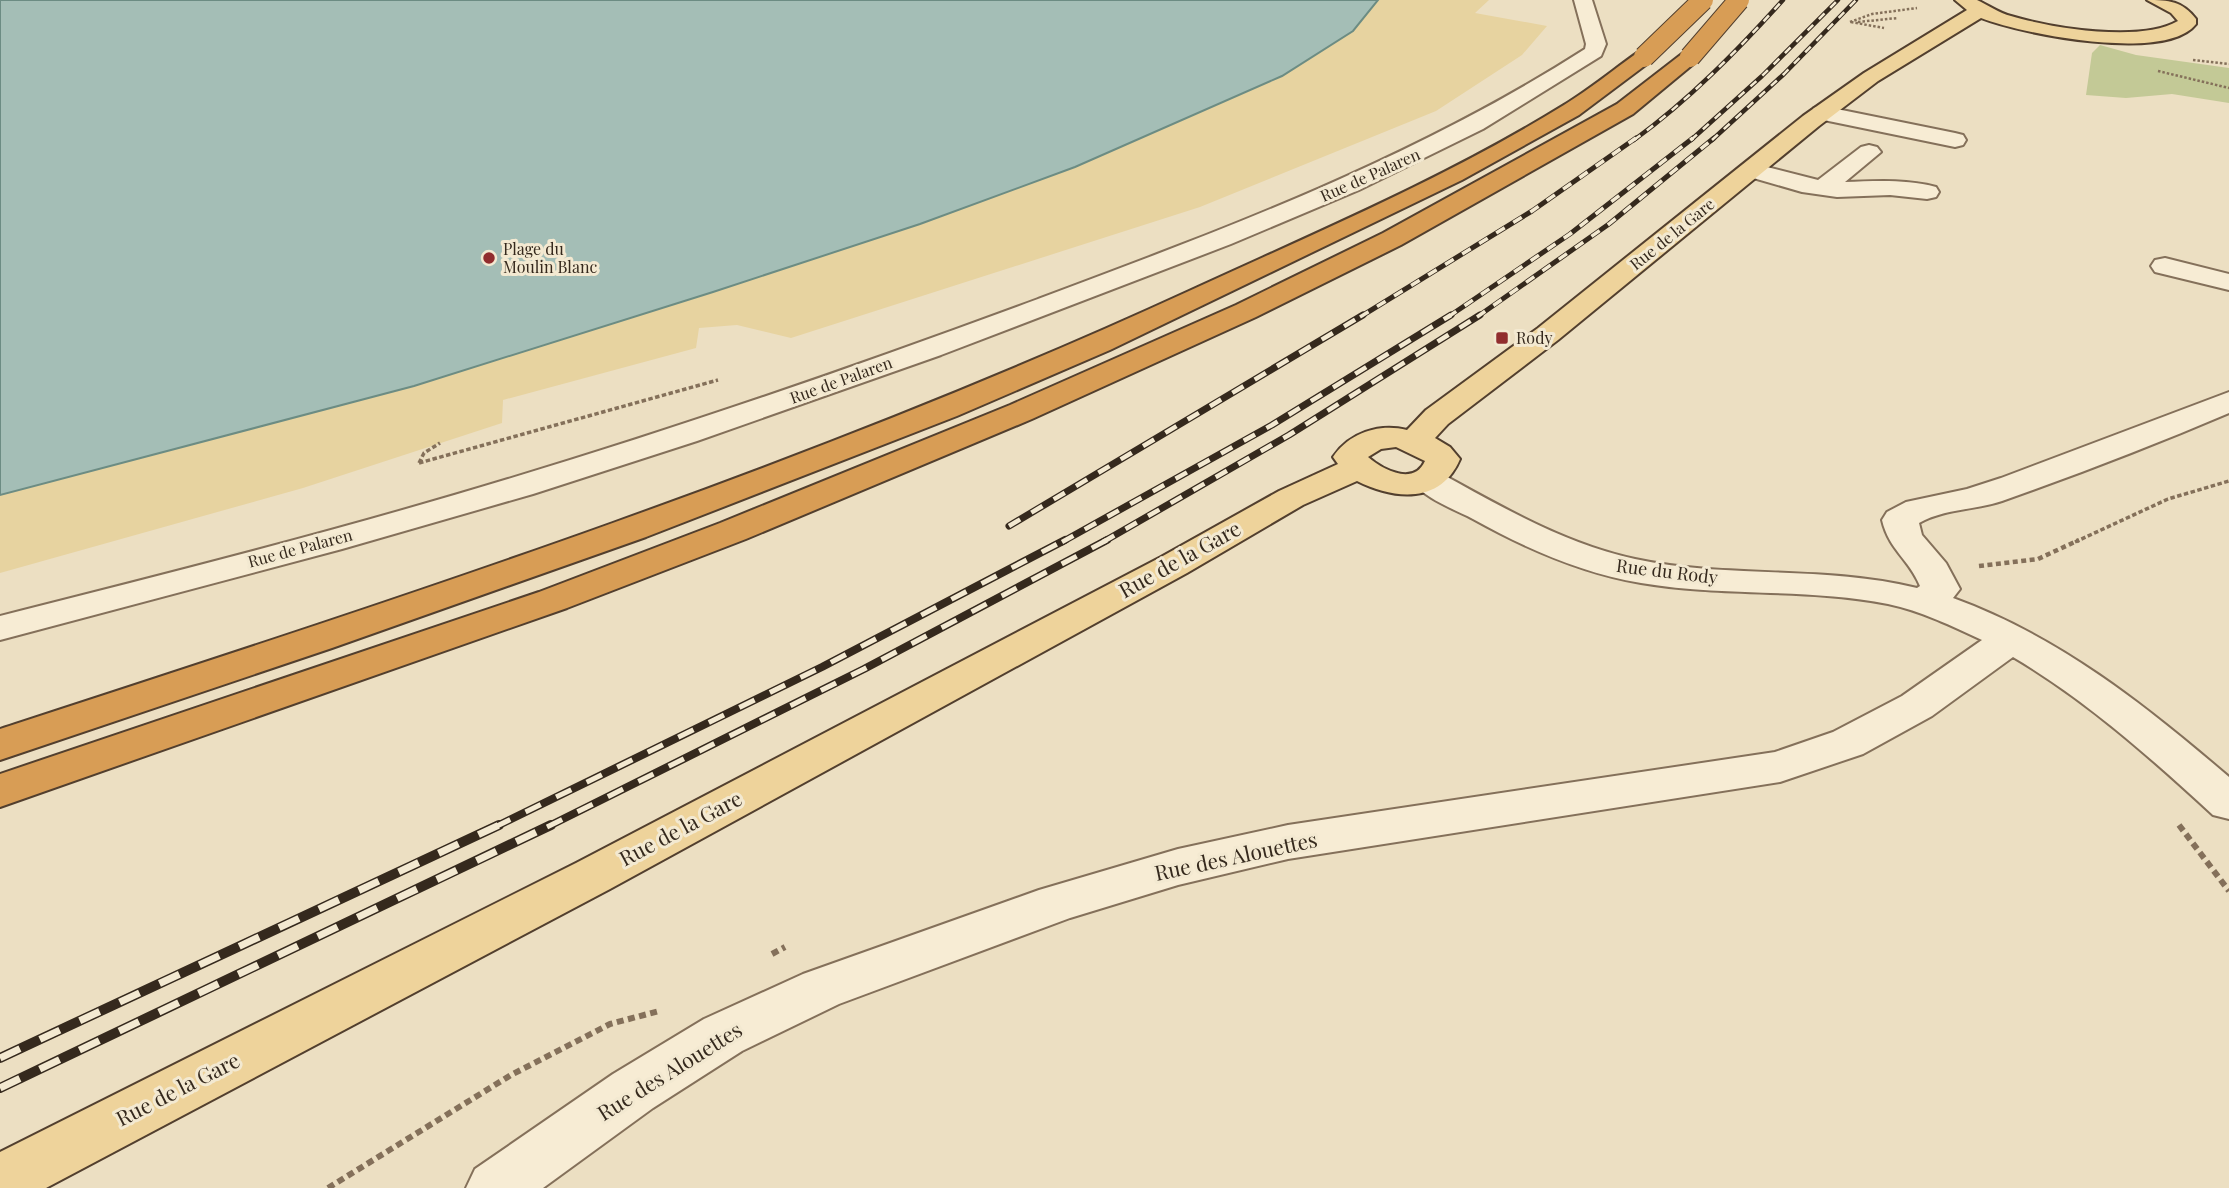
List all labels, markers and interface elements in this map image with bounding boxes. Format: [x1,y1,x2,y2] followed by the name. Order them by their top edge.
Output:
[1316,143,1423,206] street label: Rue de Palaren
[1625,193,1718,274] street label: Rue de la Gare
[503,238,597,277] place label: Plage du Moulin Blanc
[481,250,497,266] marker: Plage du Moulin Blanc
[1516,327,1553,348] place label: Rody
[1494,330,1510,346] marker: Rody
[787,351,895,408] street label: Rue de Palaren
[1113,513,1245,603] street label: Rue de la Gare
[245,523,355,572] street label: Rue de Palaren
[1615,553,1719,589] street label: Rue du Rody
[614,783,746,871] street label: Rue de la Gare
[1152,824,1320,886] street label: Rue des Alouettes
[591,1015,747,1126] street label: Rue des Alouettes
[111,1045,244,1131] street label: Rue de la Gare

